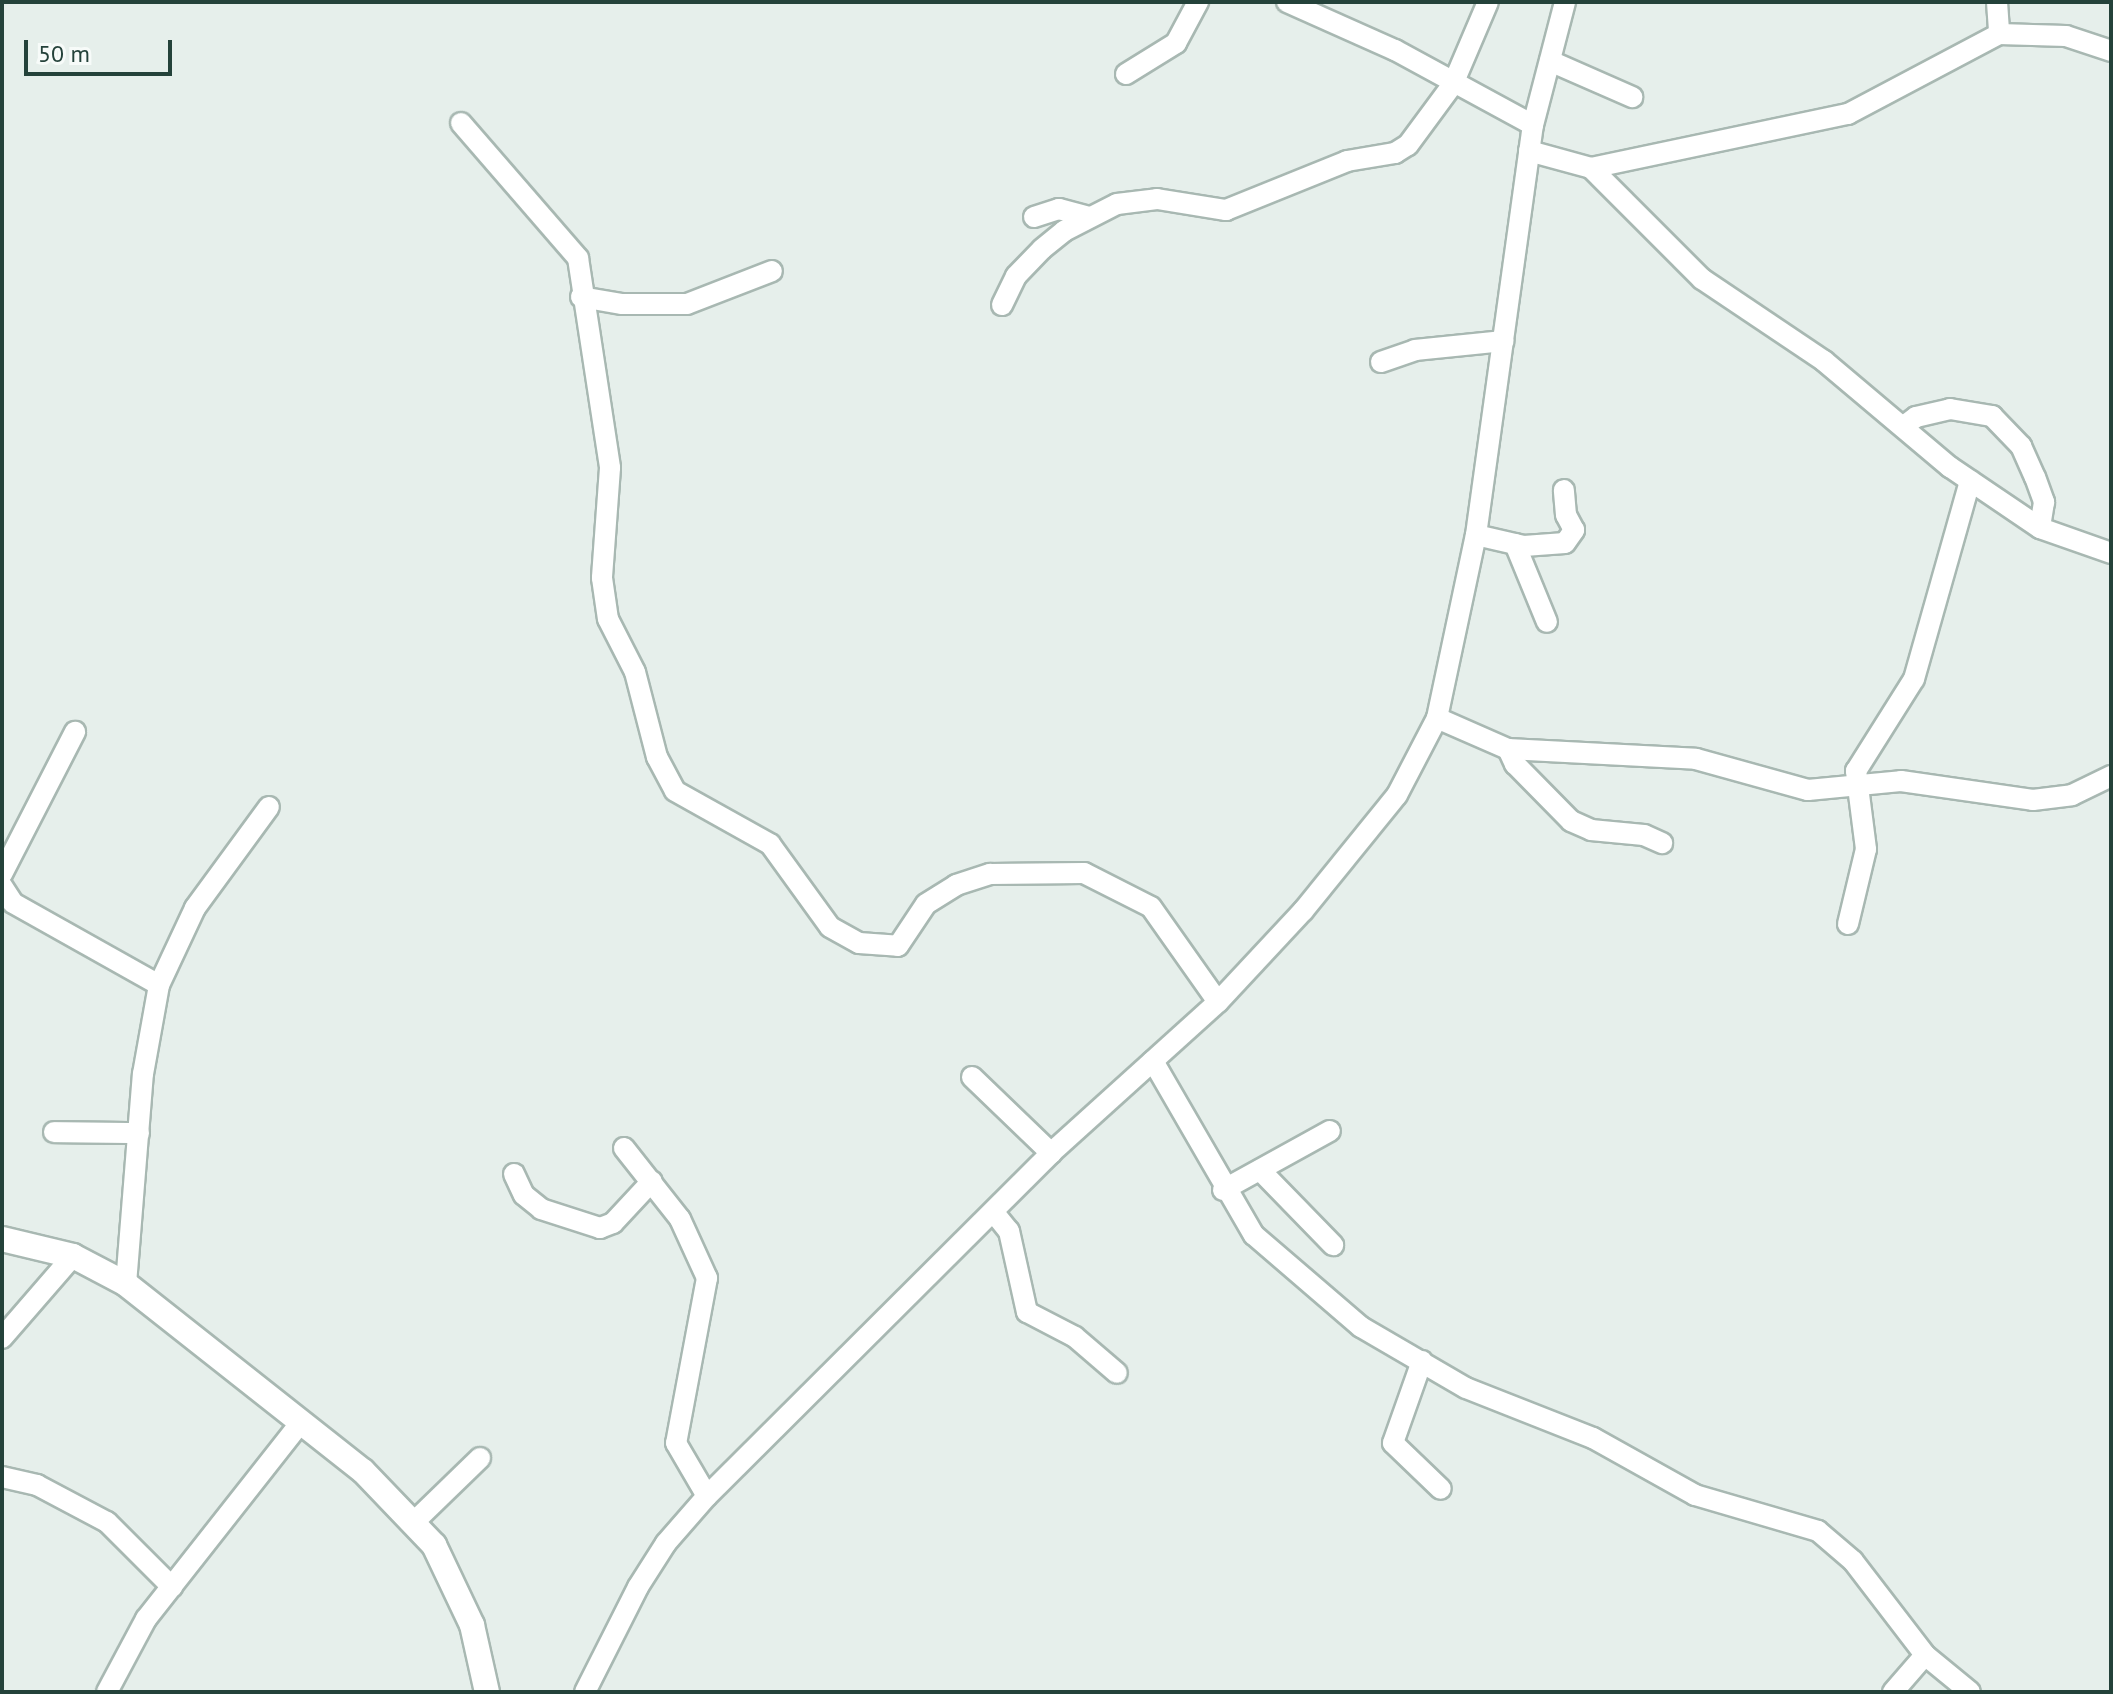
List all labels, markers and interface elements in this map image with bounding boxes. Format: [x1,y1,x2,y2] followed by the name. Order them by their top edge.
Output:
[28,24,176,74] scale bar
[38,38,90,69] text: 50 m

